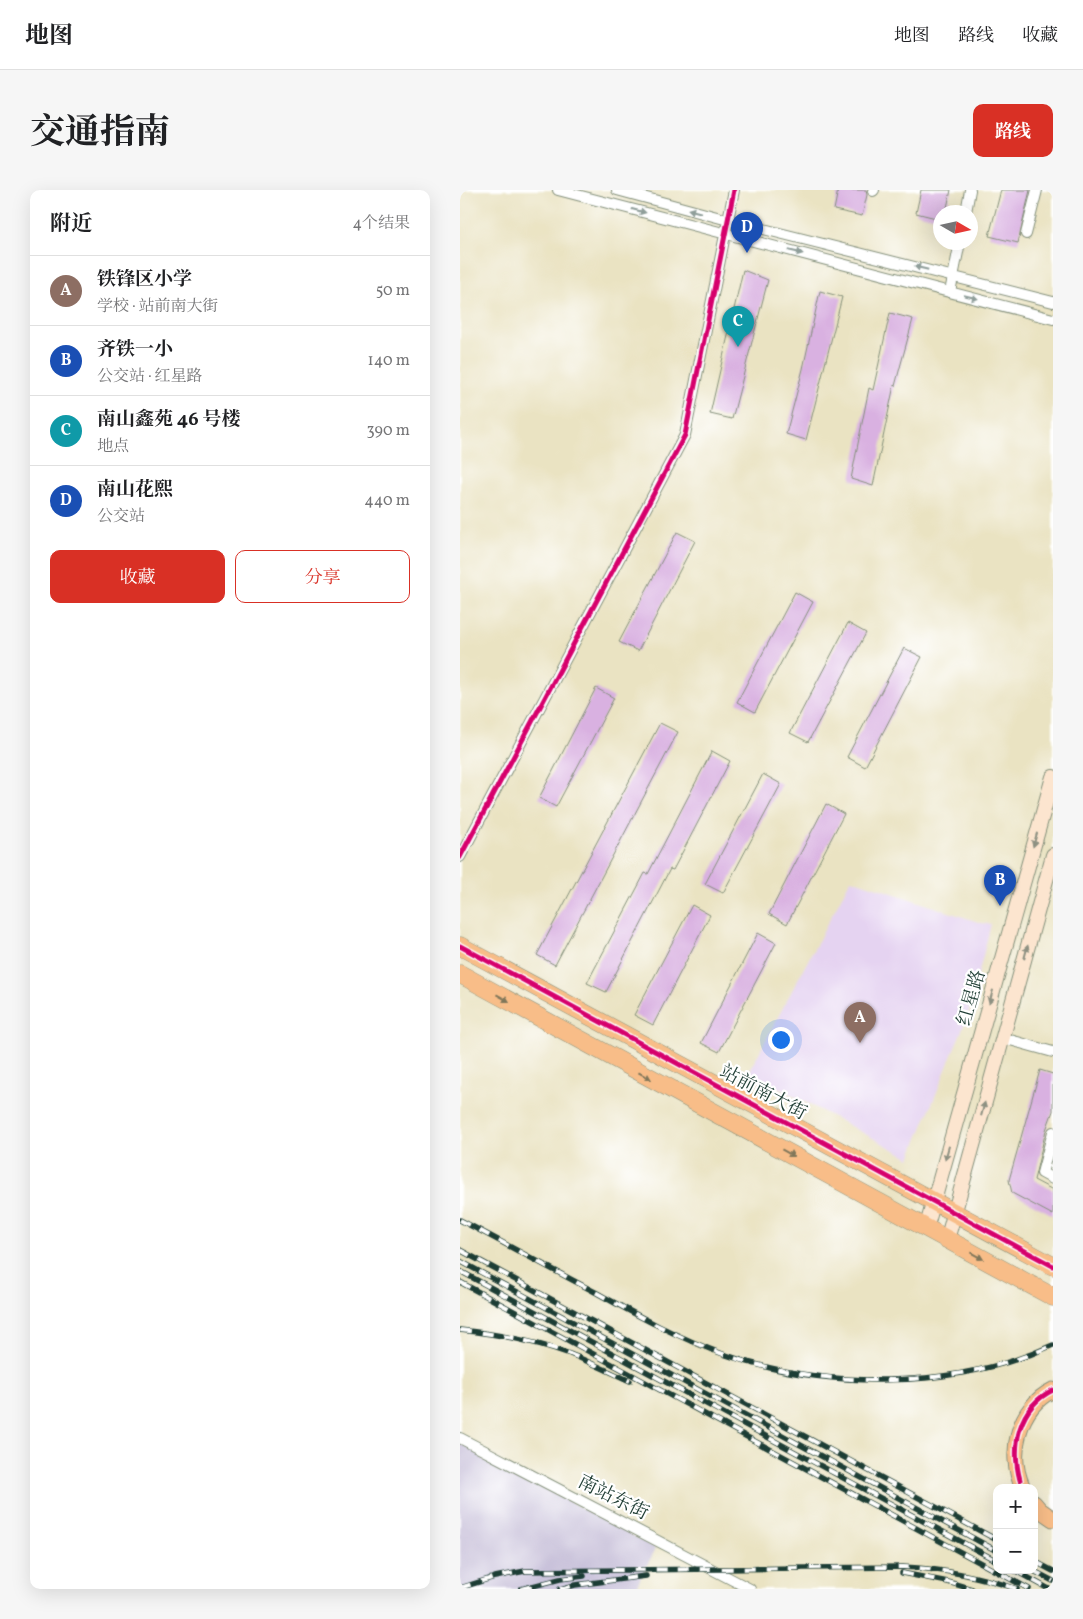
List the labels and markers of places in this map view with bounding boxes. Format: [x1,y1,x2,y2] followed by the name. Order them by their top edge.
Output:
[731,212,763,253] pin: D
[722,306,754,347] pin: C
[984,865,1016,906] pin: B
[844,1002,876,1043] pin: A

